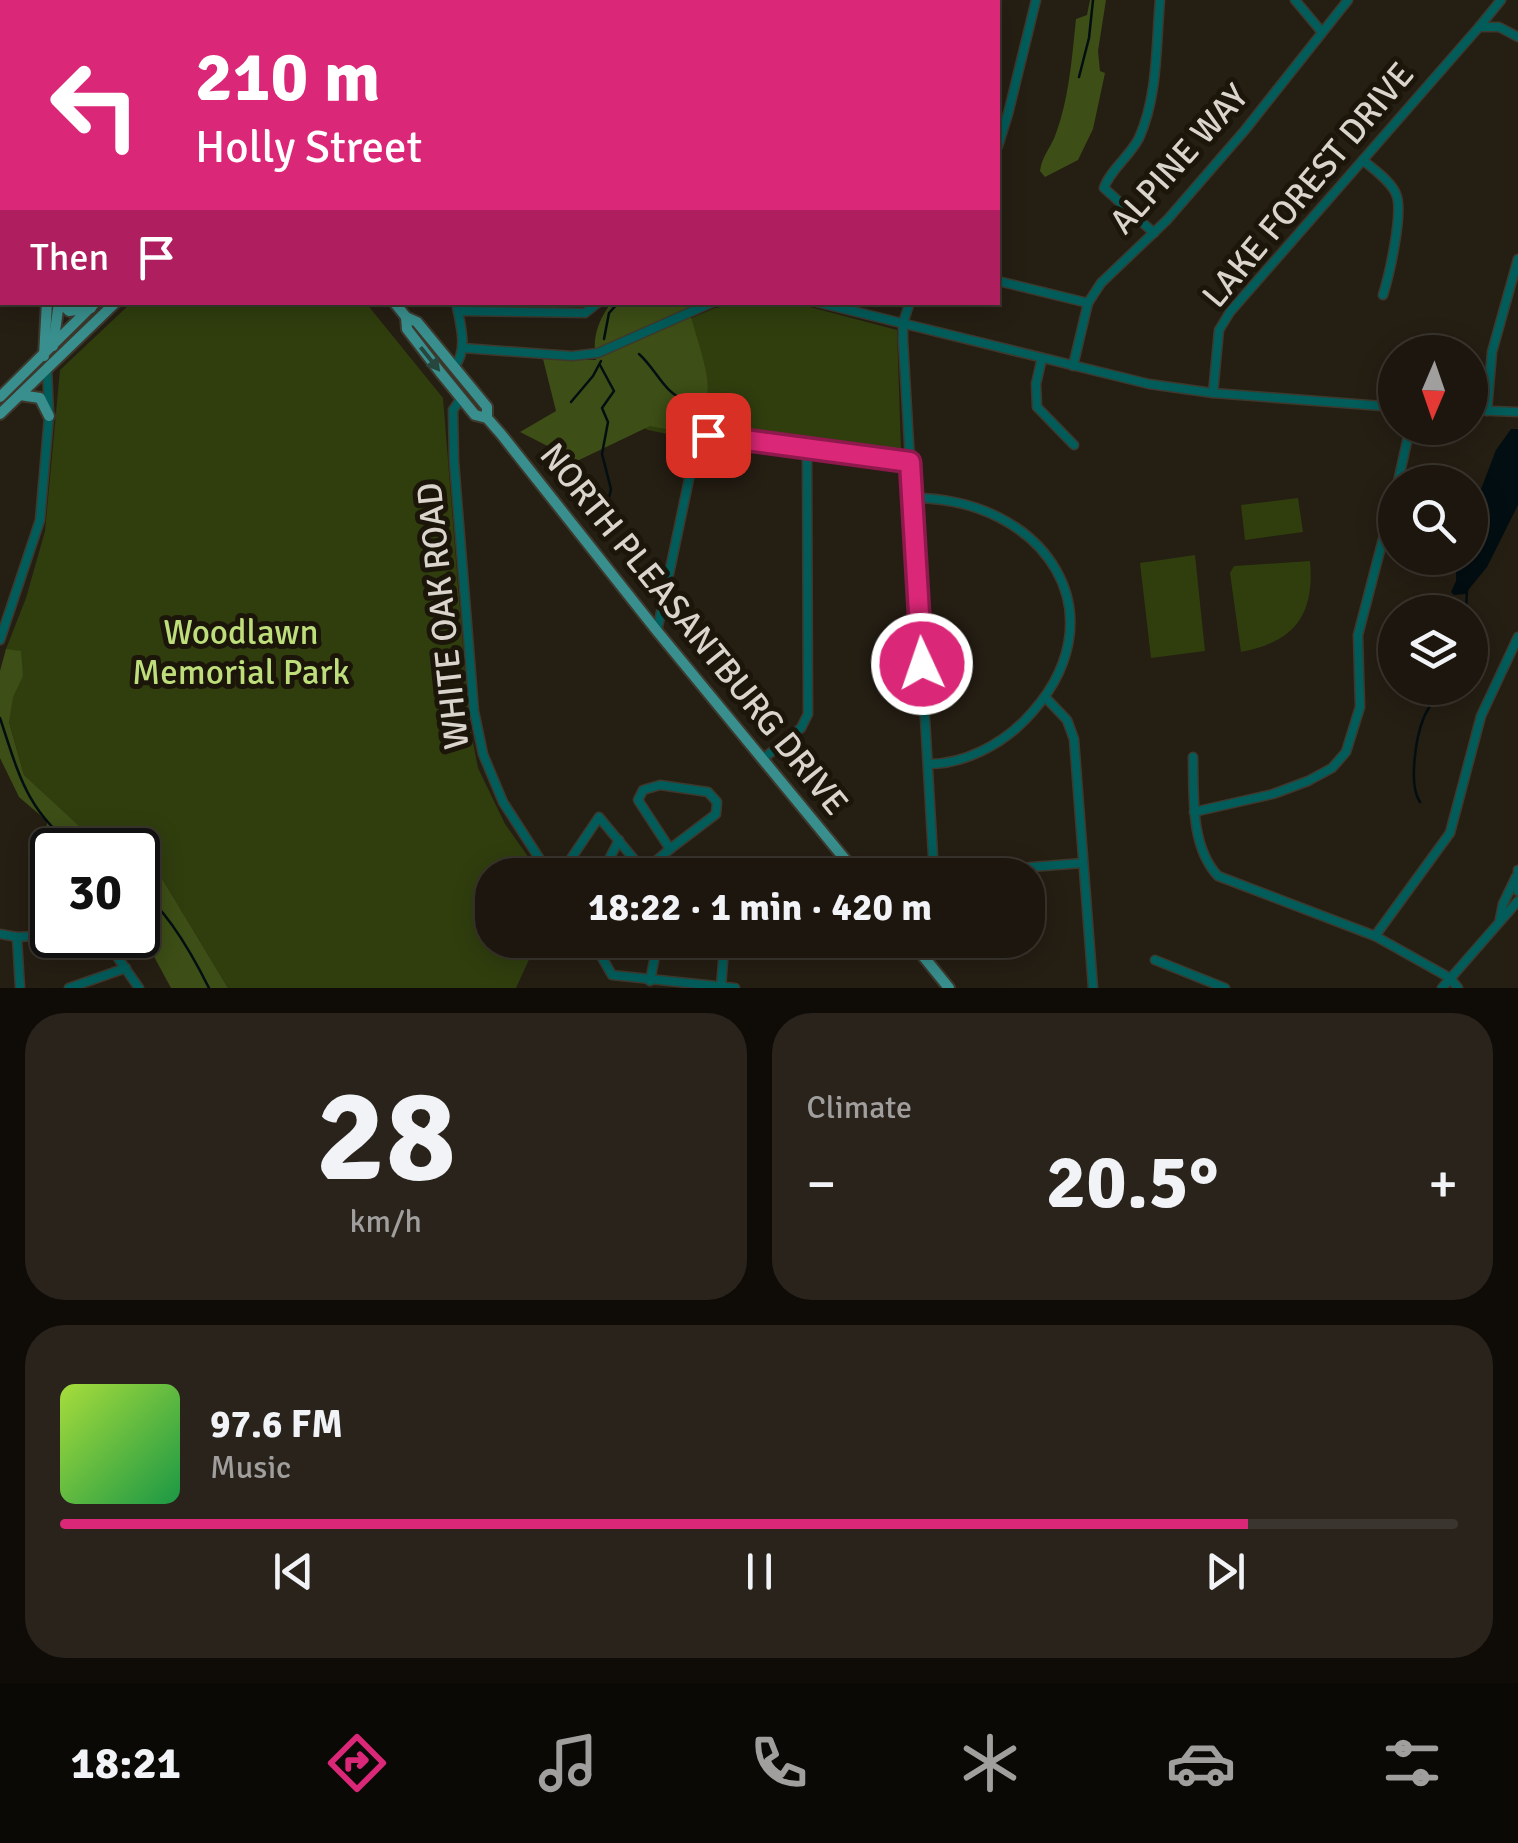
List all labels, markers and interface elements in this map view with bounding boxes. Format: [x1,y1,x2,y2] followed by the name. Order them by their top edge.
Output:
[195,34,380,120] text: 210 m
[30,40,160,170] icon: left
[1193,54,1423,316] street label: LAKE FOREST DRIVE
[1101,75,1258,243] street label: ALPINE WAY
[195,120,422,175] text: Holly Street
[129,230,184,285] icon: arrive
[30,234,109,281] text: Then
[1378,335,1488,445] north arrow
[1378,335,1488,705] map controls
[419,346,440,372] one-way arrow
[666,393,751,478] pin
[681,408,736,463] icon: arrive
[531,434,857,824] street label: NORTH PLEASANTBURG DRIVE
[1378,465,1488,575] button: search
[408,480,478,752] street label: WHITE OAK ROAD
[1378,595,1488,705] button: layers
[132,611,350,694] park label: Woodlawn Memorial Park
[870,612,974,716] position arrow
[30,828,160,958] speed limit sign: 30
[588,884,932,931] text: 18:22 · 1 min · 420 m
[316,1057,456,1217] text: 28
[807,1088,912,1127] text: Climate
[1046,1136,1219,1229] text: 20.5°
[807,1150,836,1218] text: −
[1428,1150,1458,1218] text: +
[350,1202,422,1241] text: km/h
[210,1401,343,1448] text: 97.6 FM
[210,1448,291,1487] text: Music
[266,1544,321,1599] icon: previous
[732,1544,787,1599] icon: pause
[1198,1544,1253,1599] icon: next
[322,1728,392,1798] icon: directions
[533,1728,603,1798] icon: music
[744,1728,814,1798] icon: phone
[955,1728,1025,1798] icon: climate
[1166,1728,1236,1798] icon: car
[1377,1728,1447,1798] icon: filters
[71,1736,181,1791] text: 18:21

